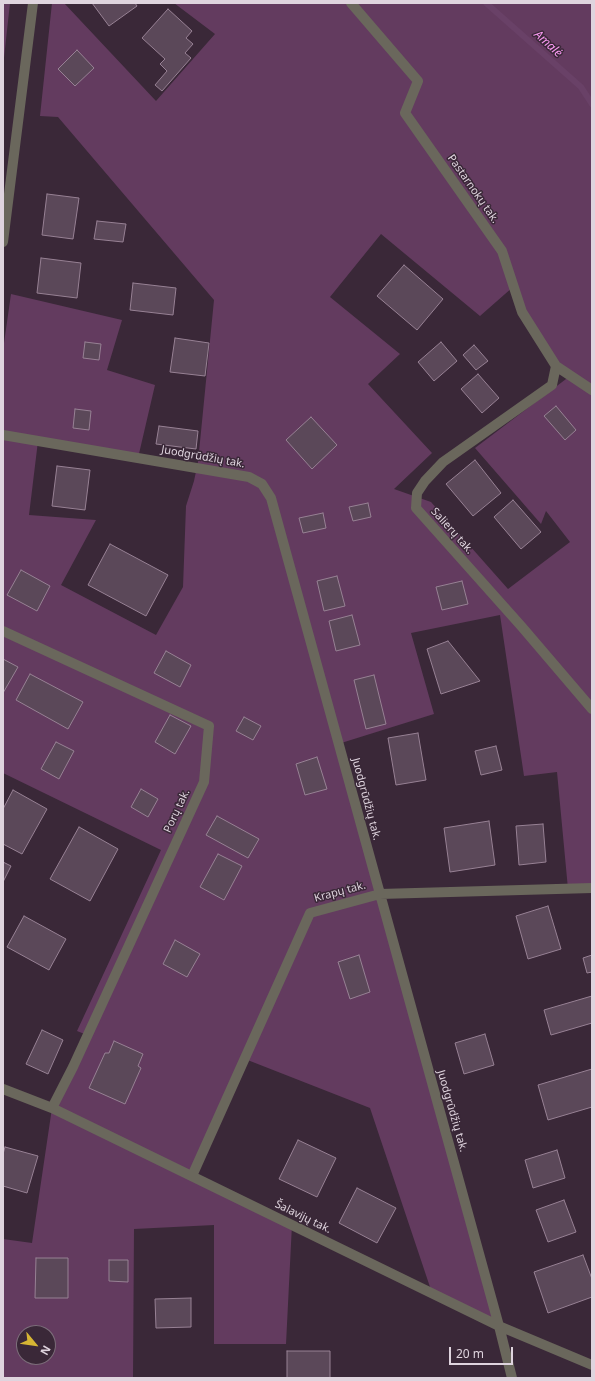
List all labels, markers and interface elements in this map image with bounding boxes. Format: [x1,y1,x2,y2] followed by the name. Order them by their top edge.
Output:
[531,28,565,60] water label: Amalė
[444,152,502,226] street label: Pastarnokų tak.
[160,443,246,471] street label: Juodgrūdžių tak.
[428,505,476,557] street label: Salierų tak.
[349,756,383,842] street label: Juodgrūdžių tak.
[161,787,193,835] street label: Porų tak.
[313,879,367,905] street label: Krapų tak.
[434,1068,470,1154] street label: Juodgrūdžių tak.
[273,1198,333,1236] street label: Šalavijų tak.
[16,1325,56,1365] north arrow
[451,1339,515,1365] scale bar
[37,1343,55,1358] text: N
[456,1345,484,1362] text: 20 m

